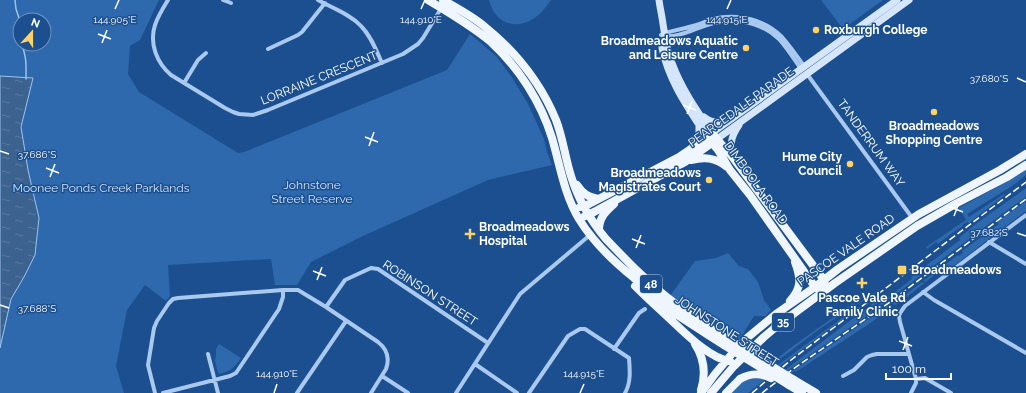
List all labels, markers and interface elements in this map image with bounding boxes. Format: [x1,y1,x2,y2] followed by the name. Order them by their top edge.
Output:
[12,12,52,52] north arrow
[93,14,137,25] text: 144.905°E
[400,14,442,25] text: 144.910°E
[706,14,748,25] text: 144.915°E
[29,16,42,31] text: N
[824,23,928,37] place label: Roxburgh College
[811,25,821,35] marker: Roxburgh College
[601,34,738,62] place label: Broadmeadows Aquatic and Leisure Centre
[741,43,751,53] marker: Broadmeadows Aquatic and Leisure Centre
[259,48,380,108] street label: LORRAINE CRESCENT
[686,64,796,150] street label: PEARCEDALE PARADE
[970,73,1008,84] text: 37.680°S
[835,97,907,190] street label: TANDERRUM WAY
[929,107,939,117] marker: Broadmeadows Shopping Centre
[886,119,982,147] place label: Broadmeadows Shopping Centre
[721,139,791,228] street label: DIMBOOLA ROAD
[18,149,56,160] text: 37.686°S
[782,150,842,178] place label: Hume City Council
[845,159,855,169] marker: Hume City Council
[599,166,701,194] place label: Broadmeadows Magistrates Court
[704,175,714,185] marker: Broadmeadows Magistrates Court
[271,178,353,206] park label: Johnstone Street Reserve
[13,181,190,195] park label: Moonee Ponds Creek Parklands
[795,211,898,289] street label: PASCOE VALE ROAD
[479,220,570,248] place label: Broadmeadows Hospital
[970,227,1008,238] text: 37.682°S
[464,228,476,240] marker: Broadmeadows Hospital
[380,257,481,329] street label: ROBINSON STREET
[911,263,1002,277] place label: Broadmeadows
[896,264,908,276] marker: Broadmeadows
[640,275,662,293] road number: 48
[856,277,868,289] marker: Pascoe Vale Rd Family Clinic
[818,291,906,319] place label: Pascoe Vale Rd Family Clinic
[673,292,782,370] street label: JOHNSTONE STREET
[18,303,56,314] text: 37.688°S
[772,313,794,331] road number: 35
[886,355,951,381] scale bar
[892,362,926,376] text: 100 m
[256,368,298,379] text: 144.910°E
[563,368,605,379] text: 144.915°E

